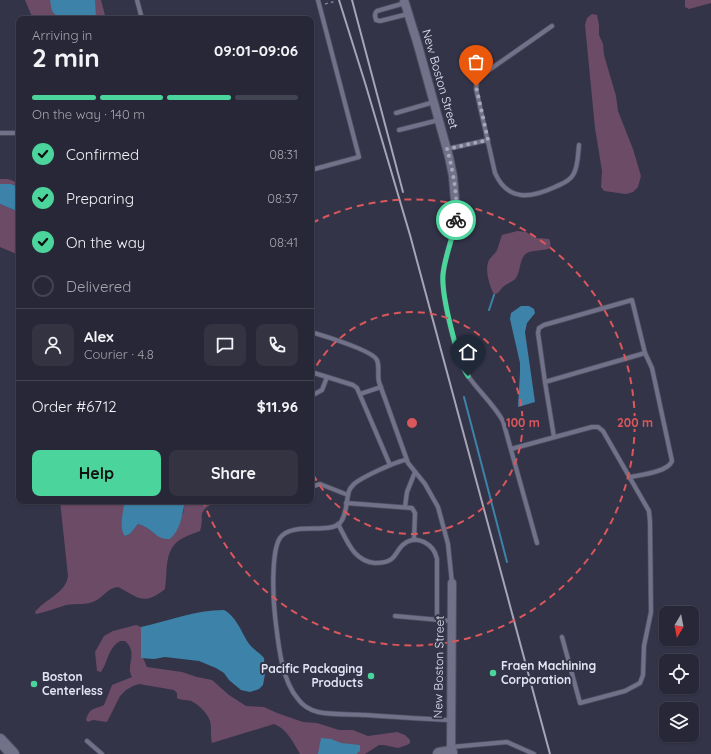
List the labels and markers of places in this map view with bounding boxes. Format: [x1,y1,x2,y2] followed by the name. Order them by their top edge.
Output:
[459,45,493,86] pin
[451,335,485,376] pin
[405,416,419,430] centre of rings
[501,658,596,687] place label: Fraen Machining Corporation
[261,661,363,690] place label: Pacific Packaging Products
[488,668,498,678] marker: Fraen Machining Corporation
[42,669,103,698] place label: Boston Centerless
[366,671,376,681] marker: Pacific Packaging Products
[29,679,39,689] marker: Boston Centerless

